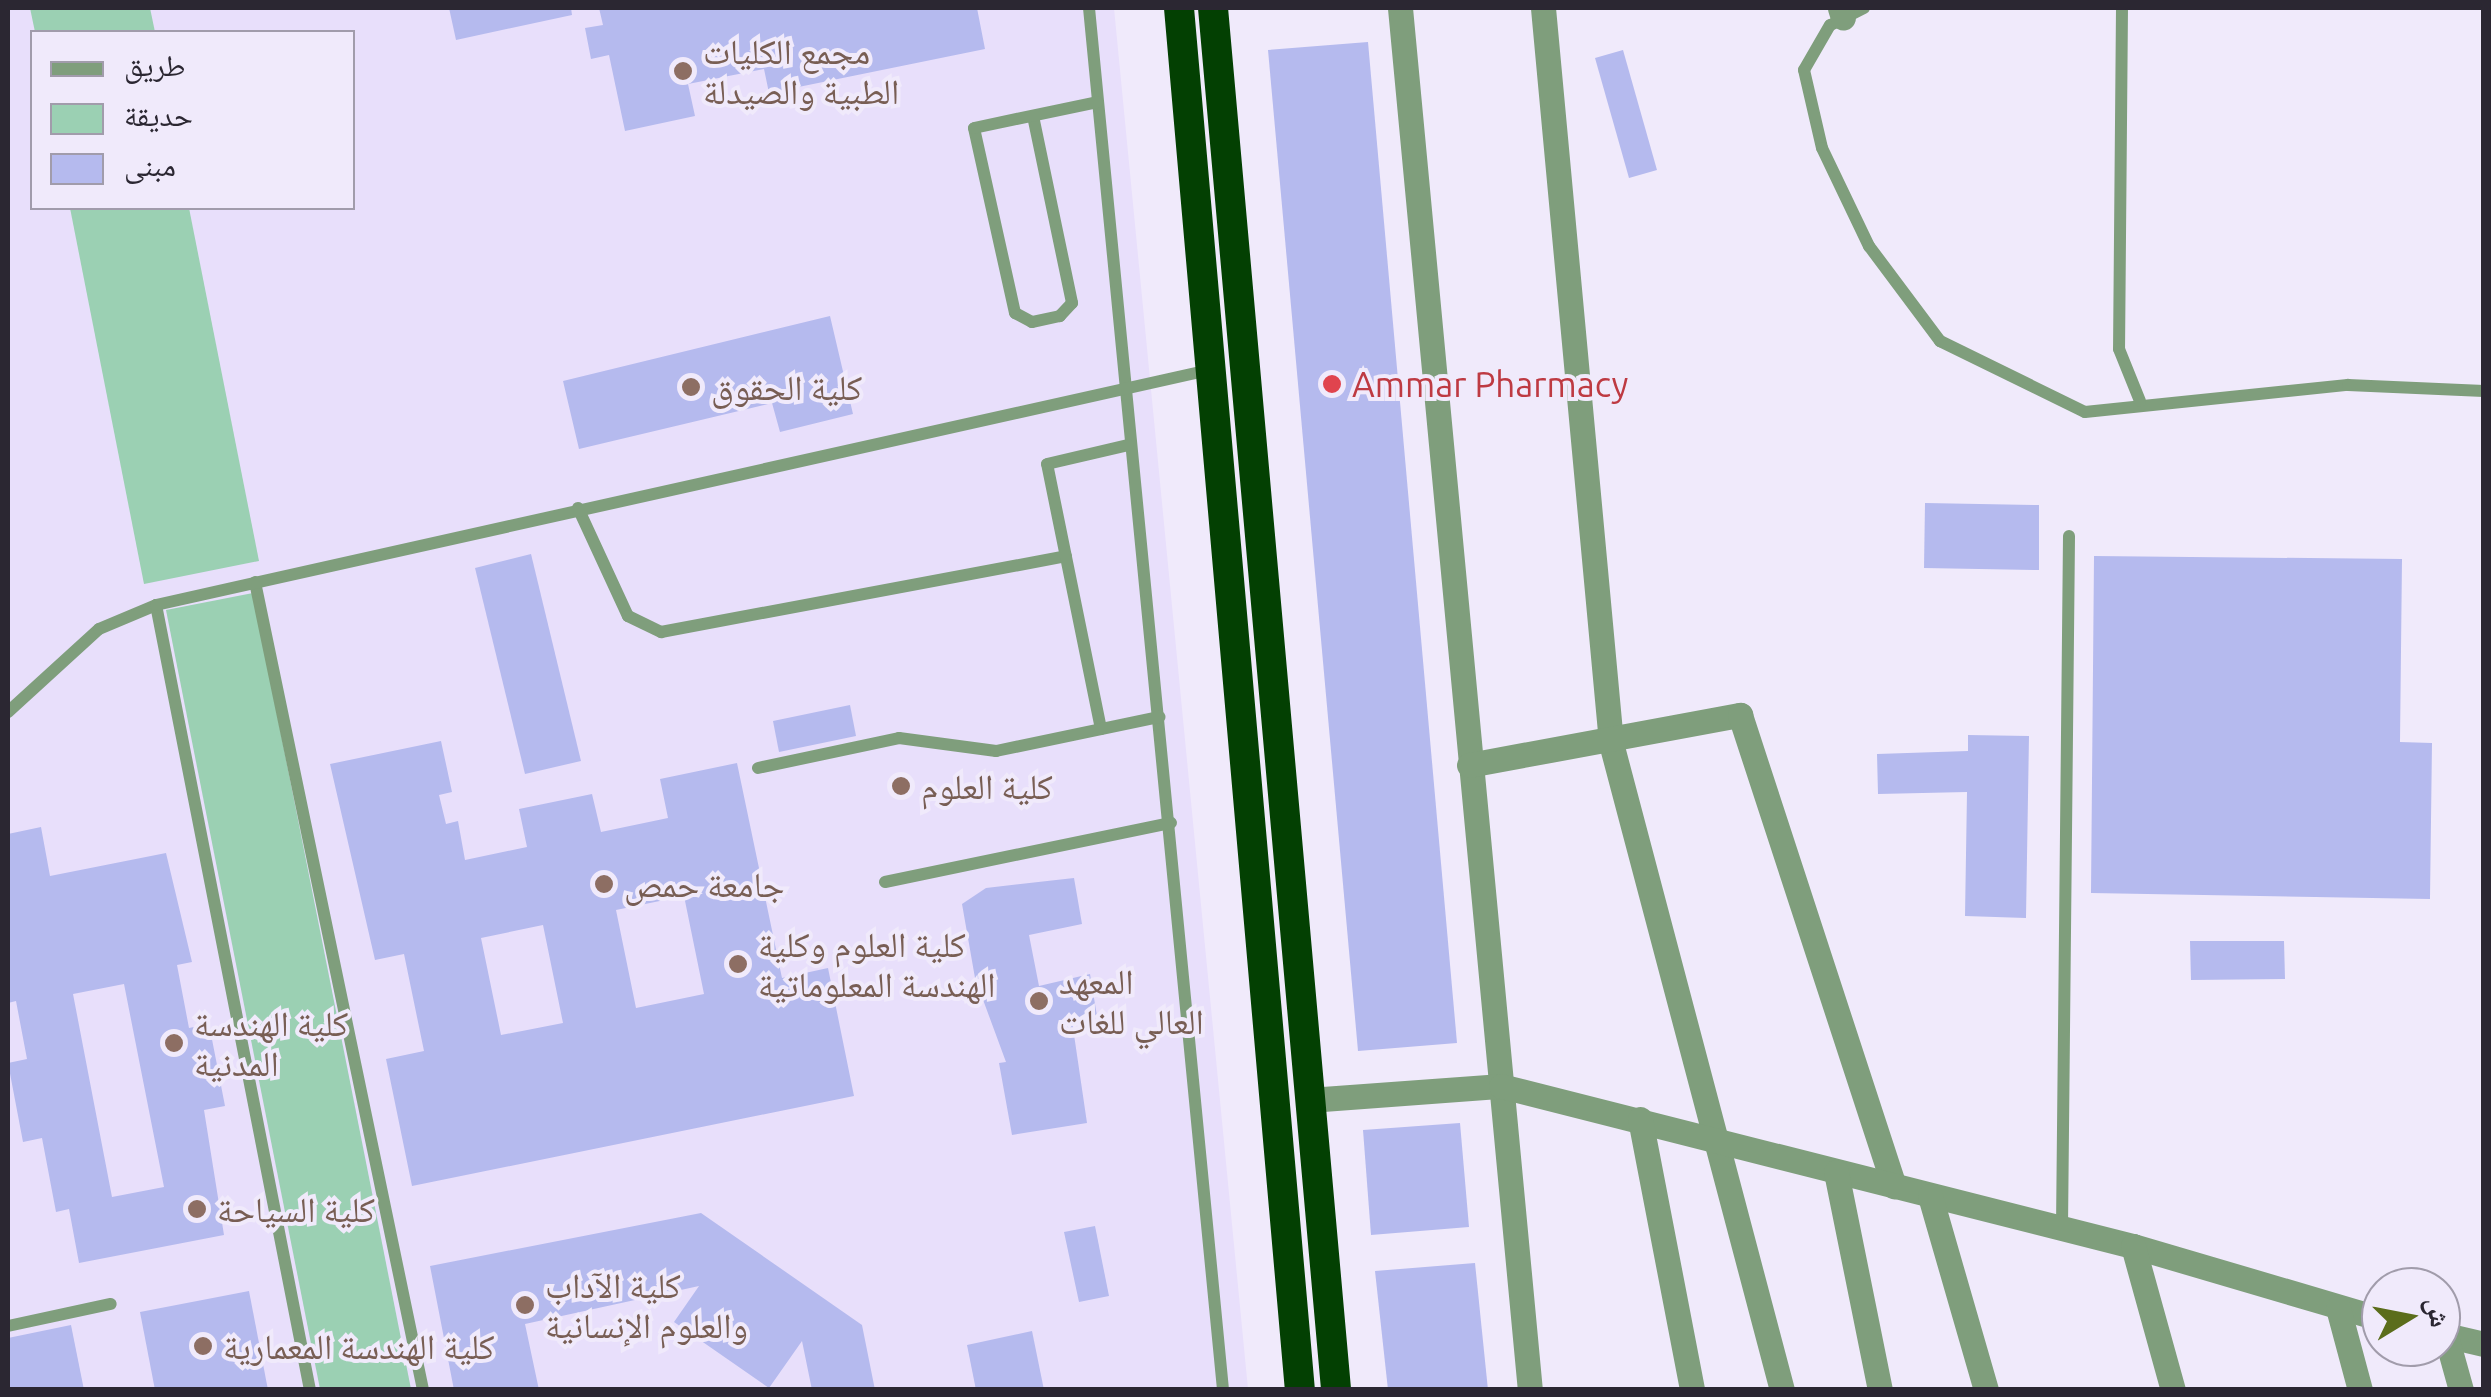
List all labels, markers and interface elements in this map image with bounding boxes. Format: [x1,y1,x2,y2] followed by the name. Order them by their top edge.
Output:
[30,30,355,210] legend
[703,30,899,112] place label: مجمع الكليات الطبية والصيدلة
[124,48,185,82] text: طريق
[672,60,694,82] marker: مجمع الكليات الطبية والصيدلة
[124,98,193,132] text: حديقة
[124,148,176,182] text: مبنى
[1352,363,1628,405] place label: Ammar Pharmacy
[711,366,862,408] place label: كلية الحقوق
[1321,373,1343,395] marker: Ammar Pharmacy
[680,376,702,398] marker: كلية الحقوق
[921,765,1053,807] place label: كلية العلوم
[890,775,912,797] marker: كلية العلوم
[624,863,785,905] place label: جامعة حمص
[593,873,615,895] marker: جامعة حمص
[758,923,996,1005] place label: كلية العلوم وكلية الهندسة المعلوماتية
[727,953,749,975] marker: كلية العلوم وكلية الهندسة المعلوماتية
[1059,960,1204,1042] place label: المعهد العالي للغات
[1028,990,1050,1012] marker: المعهد العالي للغات
[194,1002,348,1084] place label: كلية الهندسة المدنية
[163,1032,185,1054] marker: كلية الهندسة المدنية
[217,1188,375,1230] place label: كلية السياحة
[186,1198,208,1220] marker: كلية السياحة
[545,1264,748,1346] place label: كلية الآداب والعلوم الإنسانية
[2361,1267,2461,1367] north arrow
[514,1294,536,1316] marker: كلية الآداب والعلوم الإنسانية
[2421,1295,2457,1329] text: ش
[223,1325,495,1367] place label: كلية الهندسة المعمارية
[192,1335,214,1357] marker: كلية الهندسة المعمارية

